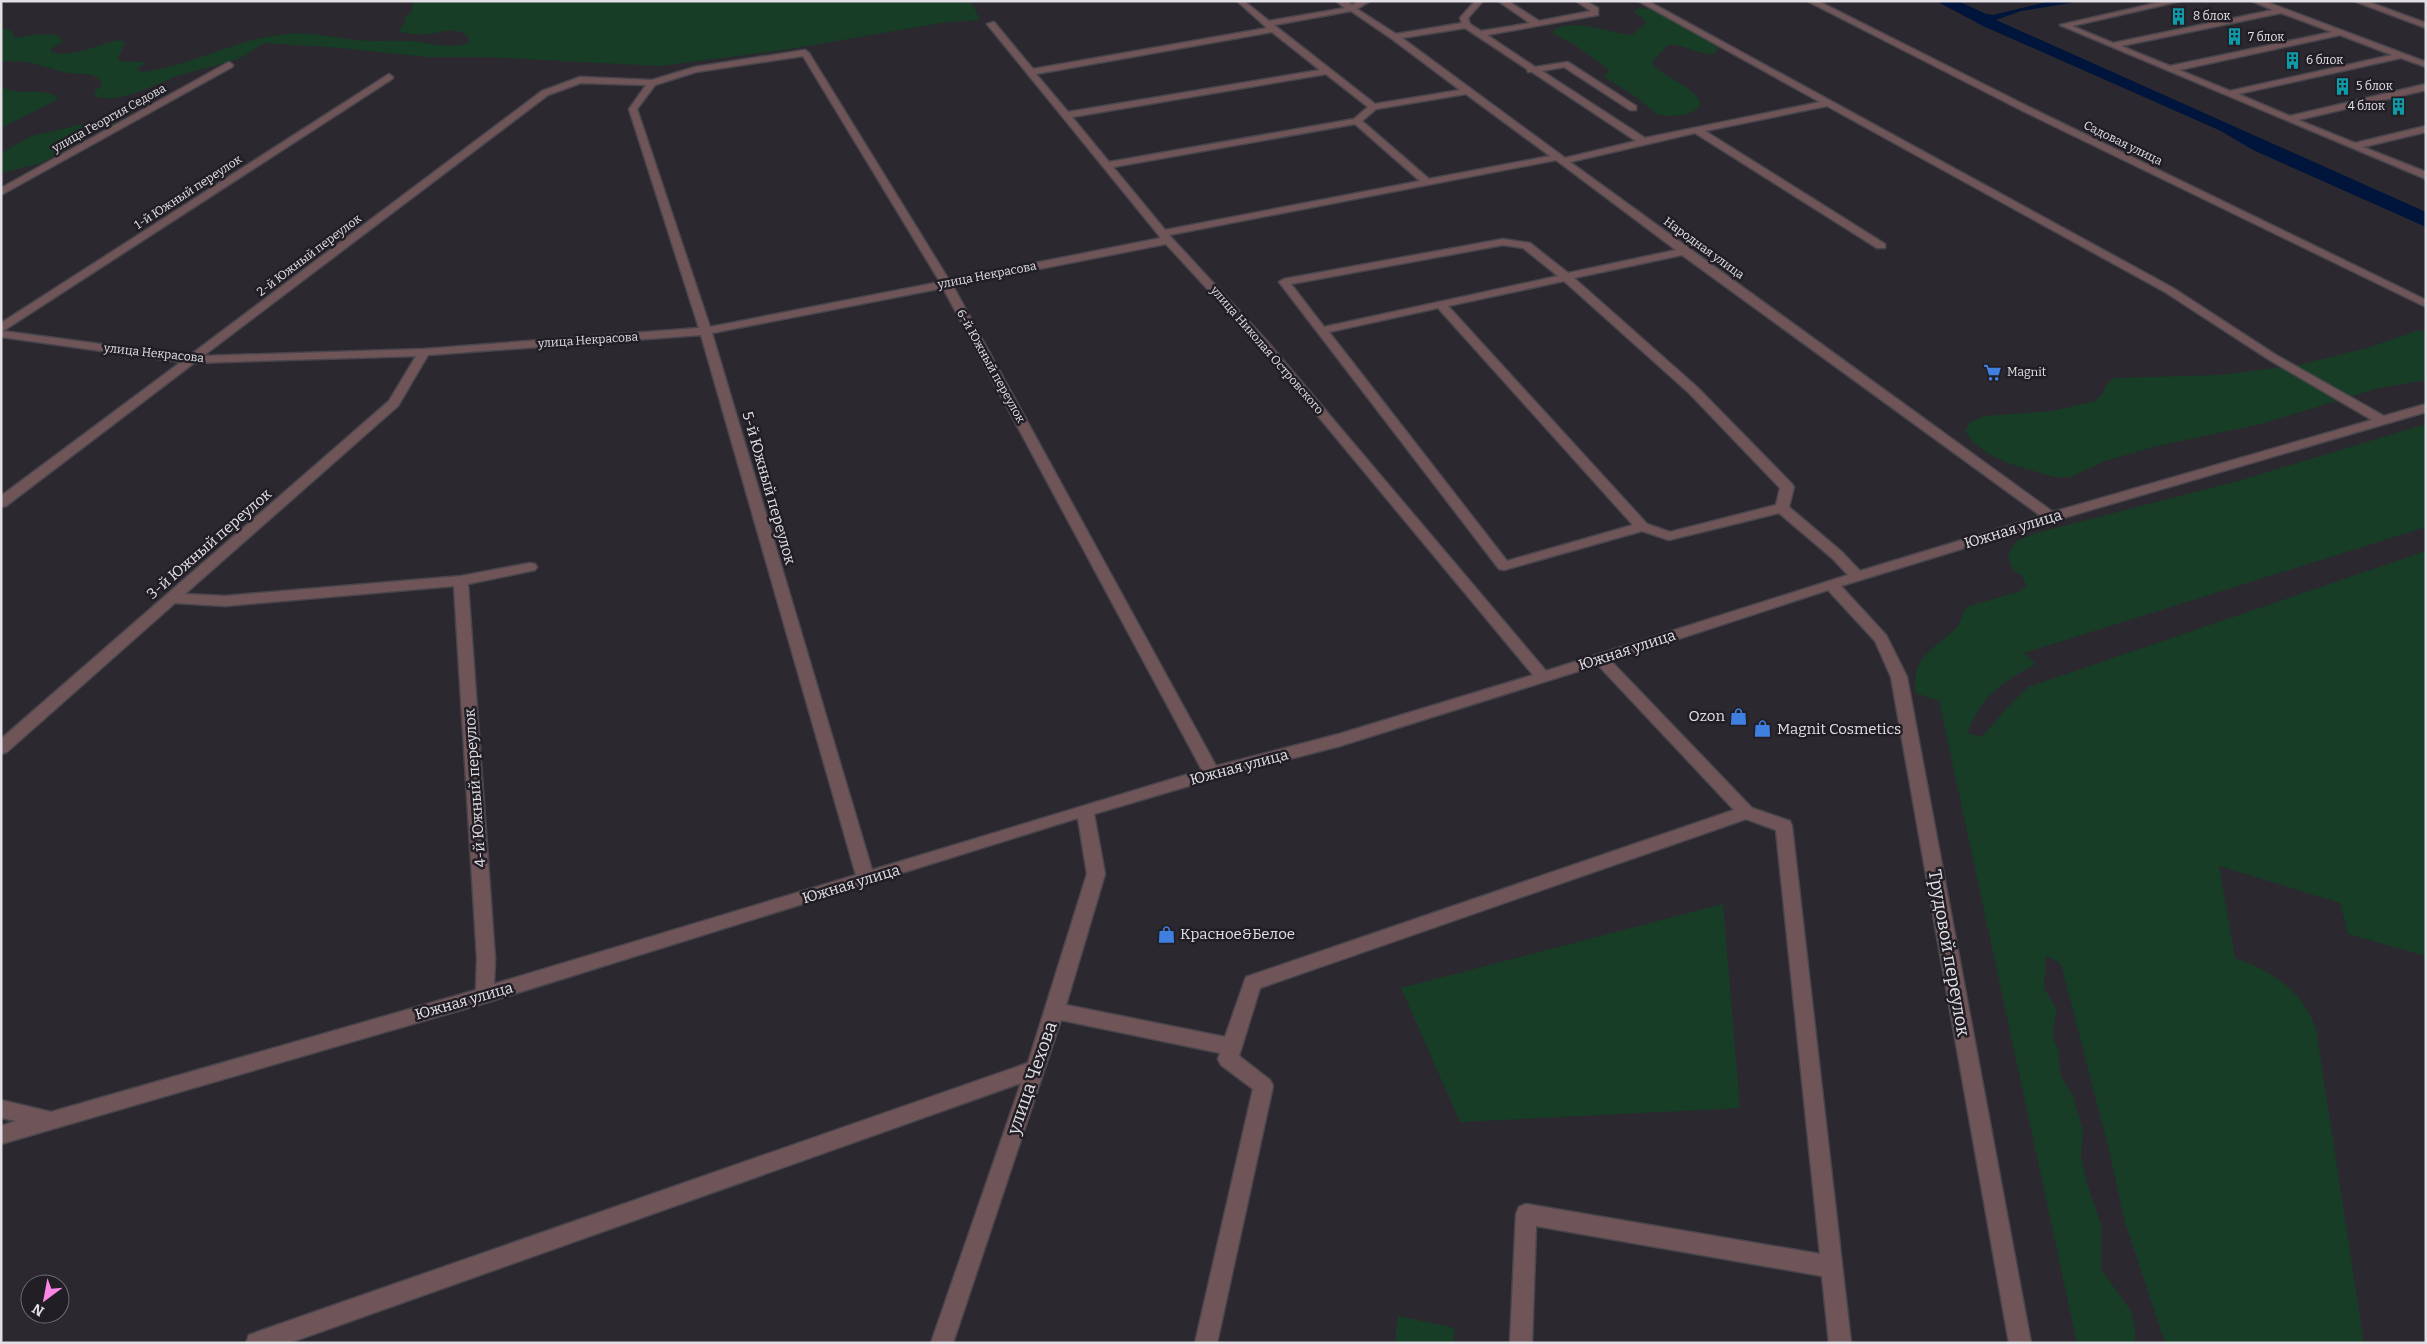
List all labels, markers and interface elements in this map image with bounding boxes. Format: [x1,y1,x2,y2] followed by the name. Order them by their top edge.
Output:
[2169,6,2189,26] building icon: 8 блок
[2193,9,2231,23] place label: 8 блок
[2224,27,2244,47] building icon: 7 блок
[2248,30,2284,44] place label: 7 блок
[2282,50,2302,70] building icon: 6 блок
[2306,53,2343,67] place label: 6 блок
[2332,76,2352,96] building icon: 5 блок
[2356,79,2393,93] place label: 5 блок
[49,81,169,156] street label: улица Георгия Седова
[2389,96,2409,116] building icon: 4 блок
[2348,99,2385,113] place label: 4 блок
[2081,118,2165,168] street label: Садовая улица
[132,152,244,232] street label: 1-й Южный переулок
[254,211,364,299] street label: 2-й Южный переулок
[1661,214,1747,282] street label: Народная улица
[935,258,1038,292] street label: улица Некрасова
[1207,282,1326,417] street label: улица Николая Островского
[954,307,1028,425] street label: 6-й Южный переулок
[536,329,639,351] street label: улица Некрасова
[102,341,205,365] street label: улица Некрасова
[1983,362,2003,382] supermarket icon: Magnit
[2007,365,2047,379] place label: Magnit
[739,409,800,567] street label: 5-й Южный переулок
[143,485,275,603] street label: 3-й Южный переулок
[1962,506,2064,552] street label: Южная улица
[1576,626,1678,674] street label: Южная улица
[1729,706,1749,726] shop icon: Ozon
[1688,707,1725,725] place label: Ozon
[460,708,490,868] street label: 4-й Южный переулок
[1753,719,1773,739] shop icon: Magnit Cosmetics
[1777,720,1901,738] place label: Magnit Cosmetics
[1188,745,1290,789] street label: Южная улица
[800,861,902,907] street label: Южная улица
[1923,868,1975,1039] street label: Трудовой переулок
[1156,924,1176,944] shop icon: Красное&Белое
[1180,925,1295,943] place label: Красное&Белое
[413,978,515,1024] street label: Южная улица
[1002,1019,1062,1138] street label: улица Чехова
[20,1274,70,1324] north arrow
[29,1299,47,1320] text: N

